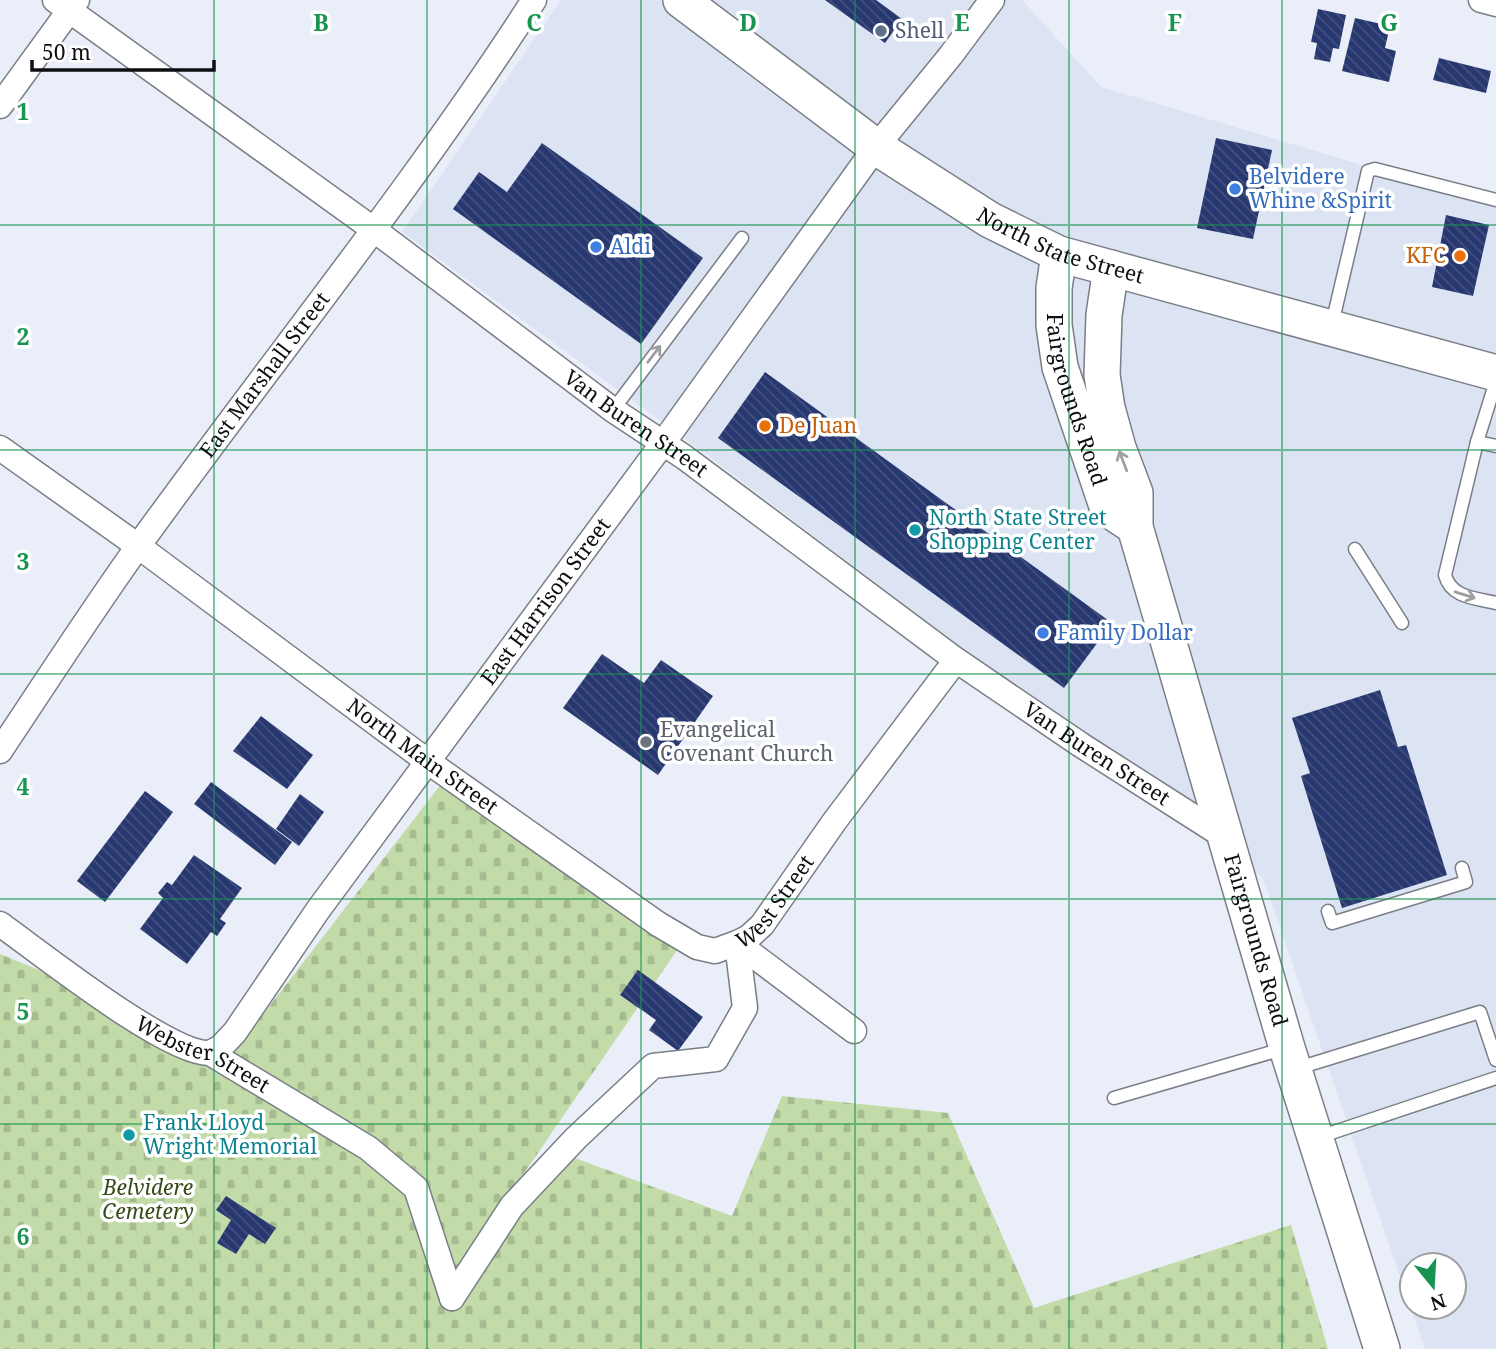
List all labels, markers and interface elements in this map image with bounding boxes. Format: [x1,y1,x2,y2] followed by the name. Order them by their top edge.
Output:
[313,6,329,38] text: B
[526,6,542,38] text: C
[739,6,757,38] text: D
[954,6,970,38] text: E
[1168,6,1182,38] text: F
[1380,6,1398,38] text: G
[895,16,945,44] place label: Shell
[873,23,889,39] marker: Shell
[32,28,214,72] scale bar
[42,38,91,66] text: 50 m
[17,95,30,127] text: 1
[1249,162,1392,214] place label: Belvidere Whine &Spirit
[1227,181,1243,197] marker: Belvidere Whine &Spirit
[972,200,1147,290] street label: North State Street
[610,232,651,260] place label: Aldi
[588,239,604,255] marker: Aldi
[1406,241,1446,269] place label: KFC
[1452,248,1468,264] marker: KFC
[193,286,336,463] street label: East Marshall Street
[1041,313,1114,489] street label: Fairgrounds Road
[17,320,30,352] text: 2
[646,346,661,364] one-way arrow
[559,363,714,483] street label: Van Buren Street
[779,411,857,439] place label: De Juan
[757,418,773,434] marker: De Juan
[1116,451,1129,473] one-way arrow
[929,503,1107,555] place label: North State Street Shopping Center
[474,512,616,690] street label: East Harrison Street
[907,522,923,538] marker: North State Street Shopping Center
[17,545,30,577] text: 3
[1454,589,1476,602] one-way arrow
[1057,618,1193,646] place label: Family Dollar
[1035,625,1051,641] marker: Family Dollar
[342,691,504,820] street label: North Main Street
[1018,695,1176,811] street label: Van Buren Street
[660,715,833,767] place label: Evangelical Covenant Church
[638,734,654,750] marker: Evangelical Covenant Church
[17,770,30,802] text: 4
[731,849,820,954] street label: West Street
[1218,850,1295,1030] street label: Fairgrounds Road
[17,995,30,1027] text: 5
[131,1009,275,1099] street label: Webster Street
[143,1108,317,1160] place label: Frank Lloyd Wright Memorial
[121,1127,137,1143] marker: Frank Lloyd Wright Memorial
[102,1173,194,1225] park label: Belvidere Cemetery
[17,1220,30,1252] text: 6
[1398,1251,1468,1321] north arrow
[1427,1287,1449,1317] text: N

